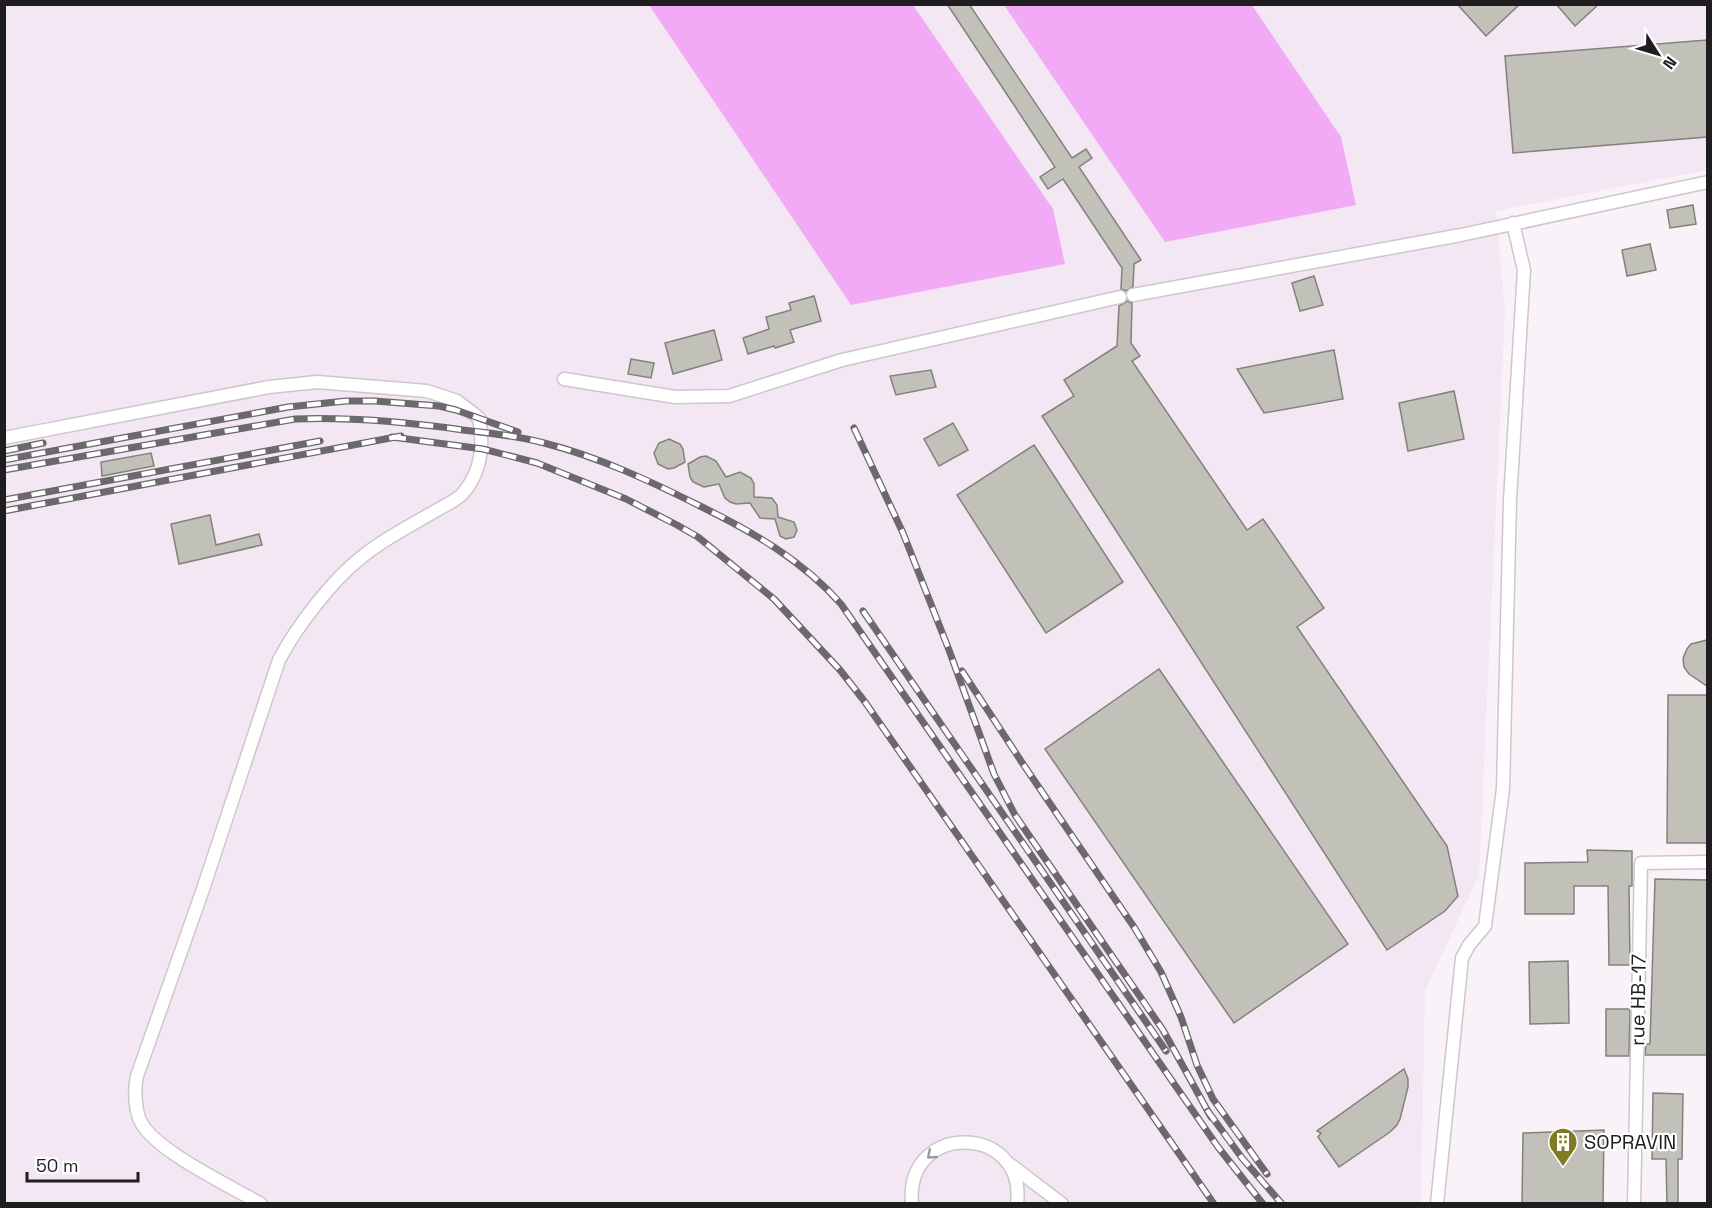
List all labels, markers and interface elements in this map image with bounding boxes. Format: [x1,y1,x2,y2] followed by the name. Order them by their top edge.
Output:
[1628,24,1688,84] north arrow
[1658,52,1681,73] text: N
[1624,954,1652,1046] street label: rue HB-17
[1547,1126,1579,1168] building icon: SOPRAVIN
[1584,1129,1676,1155] place label: SOPRAVIN
[27,1145,138,1183] scale bar
[927,1147,938,1158] one-way arrow
[36,1154,78,1177] text: 50 m

